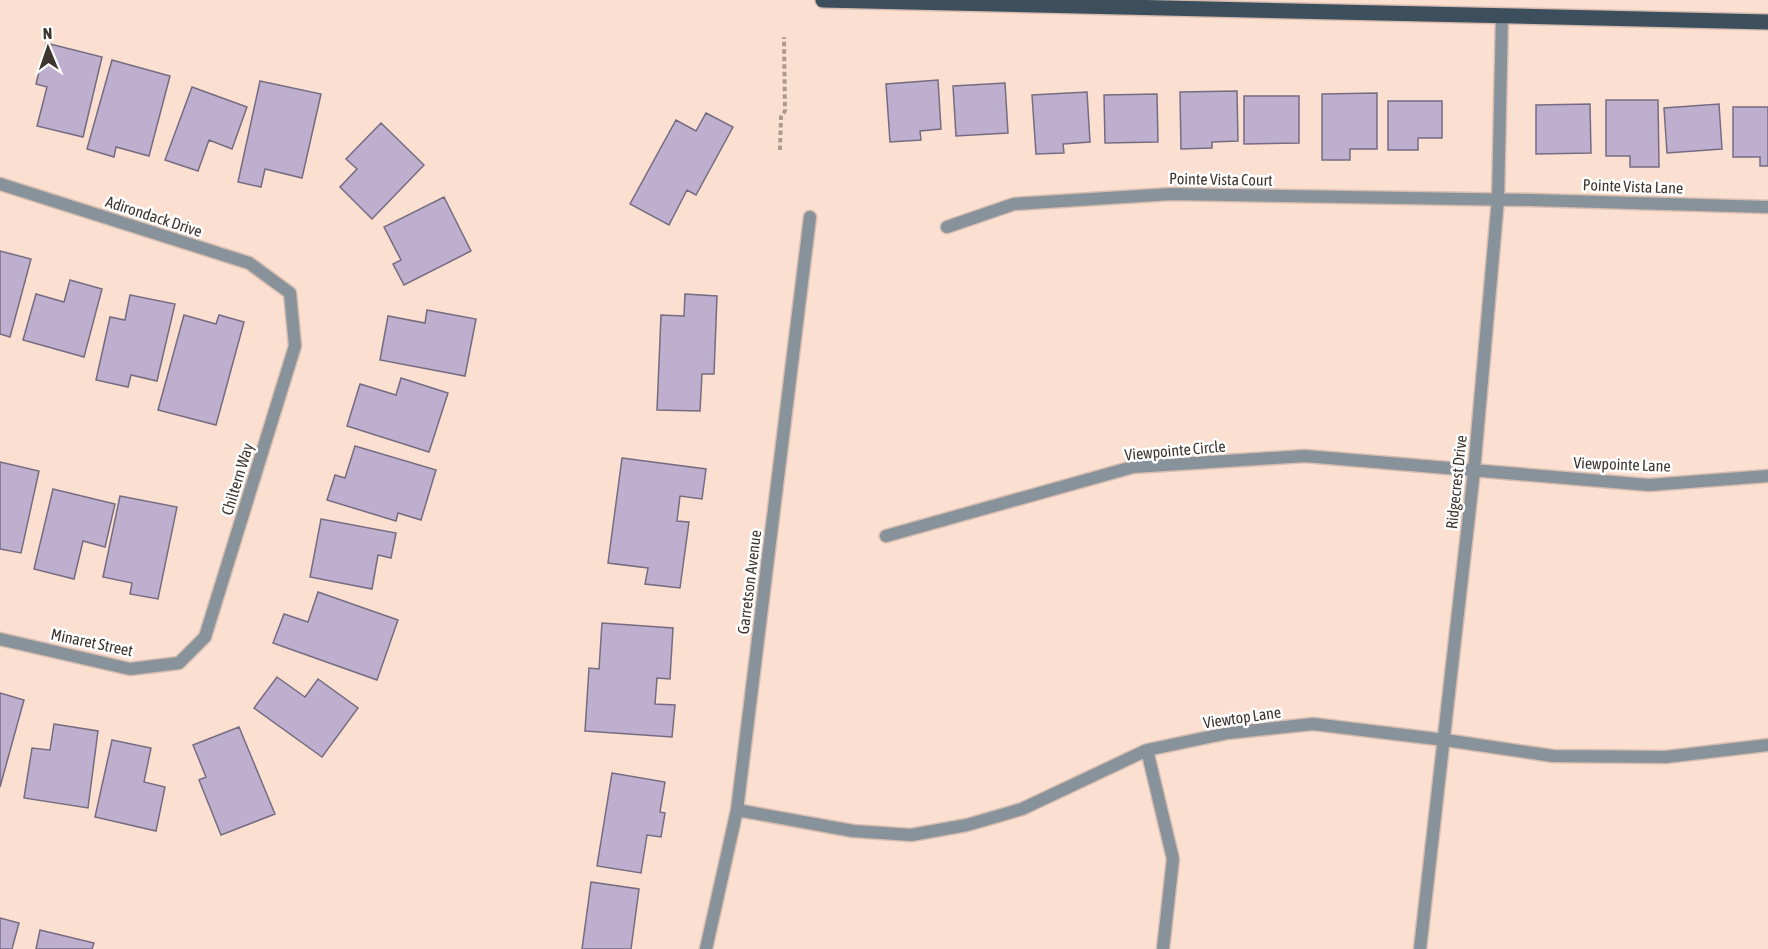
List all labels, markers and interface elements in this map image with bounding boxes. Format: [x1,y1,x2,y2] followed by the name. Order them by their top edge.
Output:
[18,18,78,78] north arrow
[42,24,53,42] text: N
[1169,169,1273,189] street label: Pointe Vista Court
[1582,175,1684,197] street label: Pointe Vista Lane
[104,192,204,240] street label: Adirondack Drive
[1442,434,1471,530] street label: Ridgecrest Drive
[1124,437,1226,464] street label: Viewpointe Circle
[218,440,258,518] street label: Chiltern Way
[1573,453,1671,476] street label: Viewpointe Lane
[734,529,764,635] street label: Garretson Avenue
[49,625,135,660] street label: Minaret Street
[1202,703,1282,732] street label: Viewtop Lane

